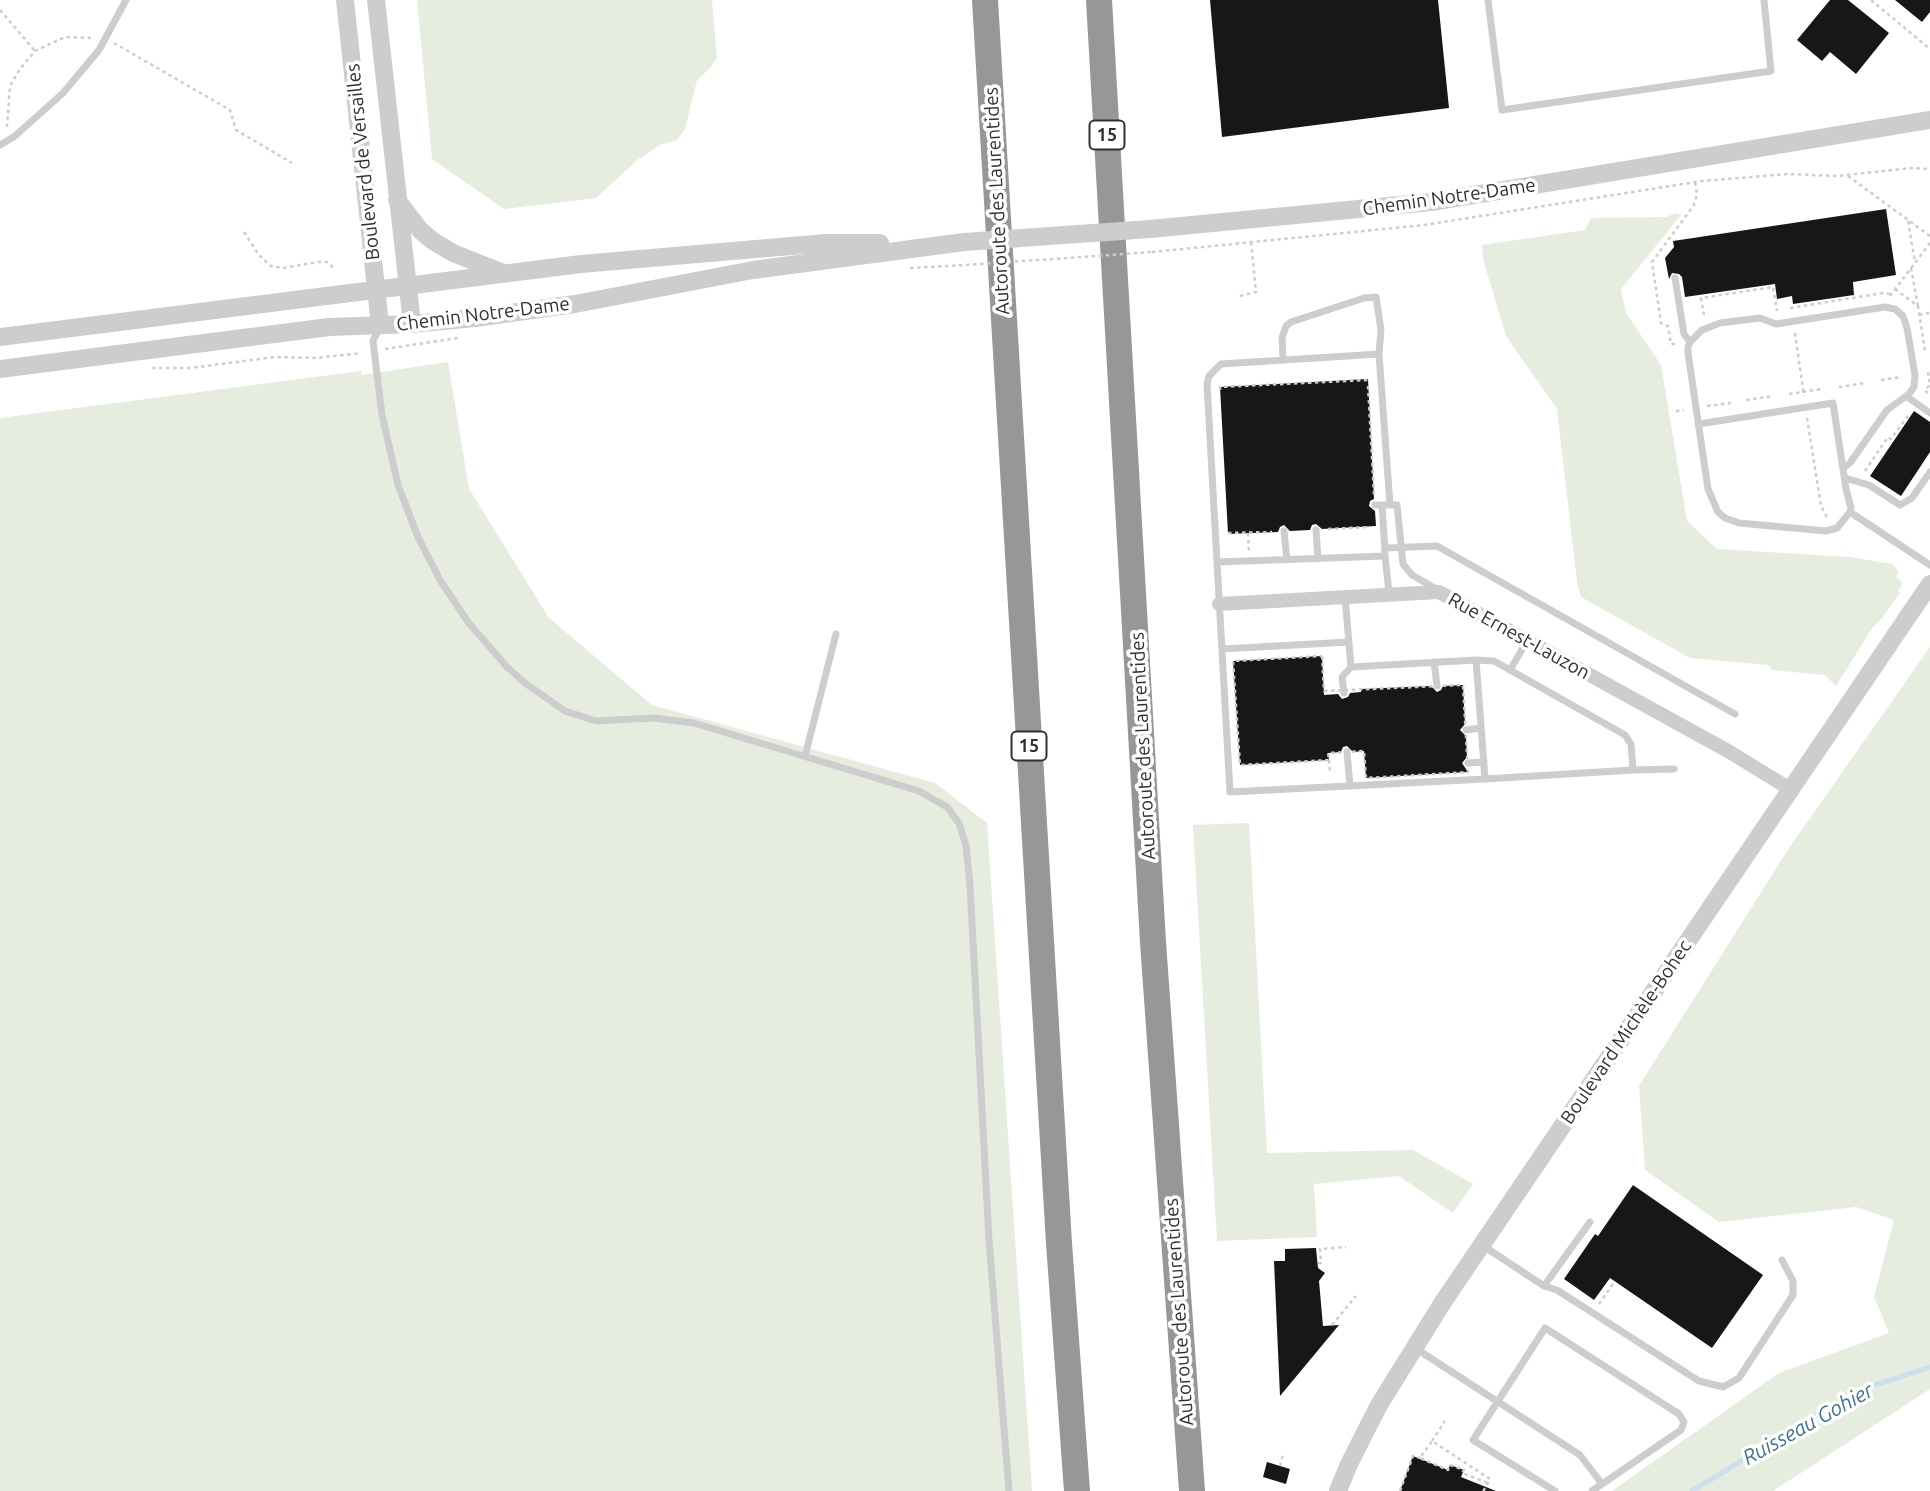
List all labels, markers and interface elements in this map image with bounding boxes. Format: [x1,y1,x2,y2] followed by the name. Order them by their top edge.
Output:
[341,63,385,261] street label: Boulevard de Versailles
[980,87,1014,315] street label: Autoroute des Laurentides
[1090,120,1124,150] road number: 15
[1361,174,1537,220] street label: Chemin Notre-Dame
[395,292,571,336] street label: Chemin Notre-Dame
[1444,588,1594,684] street label: Rue Ernest-Lauzon
[1126,632,1160,860] street label: Autoroute des Laurentides
[1012,732,1046,760] road number: 15
[1556,936,1696,1128] street label: Boulevard Michèle-Bohec
[1160,1197,1198,1427] street label: Autoroute des Laurentides
[1738,1378,1878,1470] water label: Ruisseau Gohier

